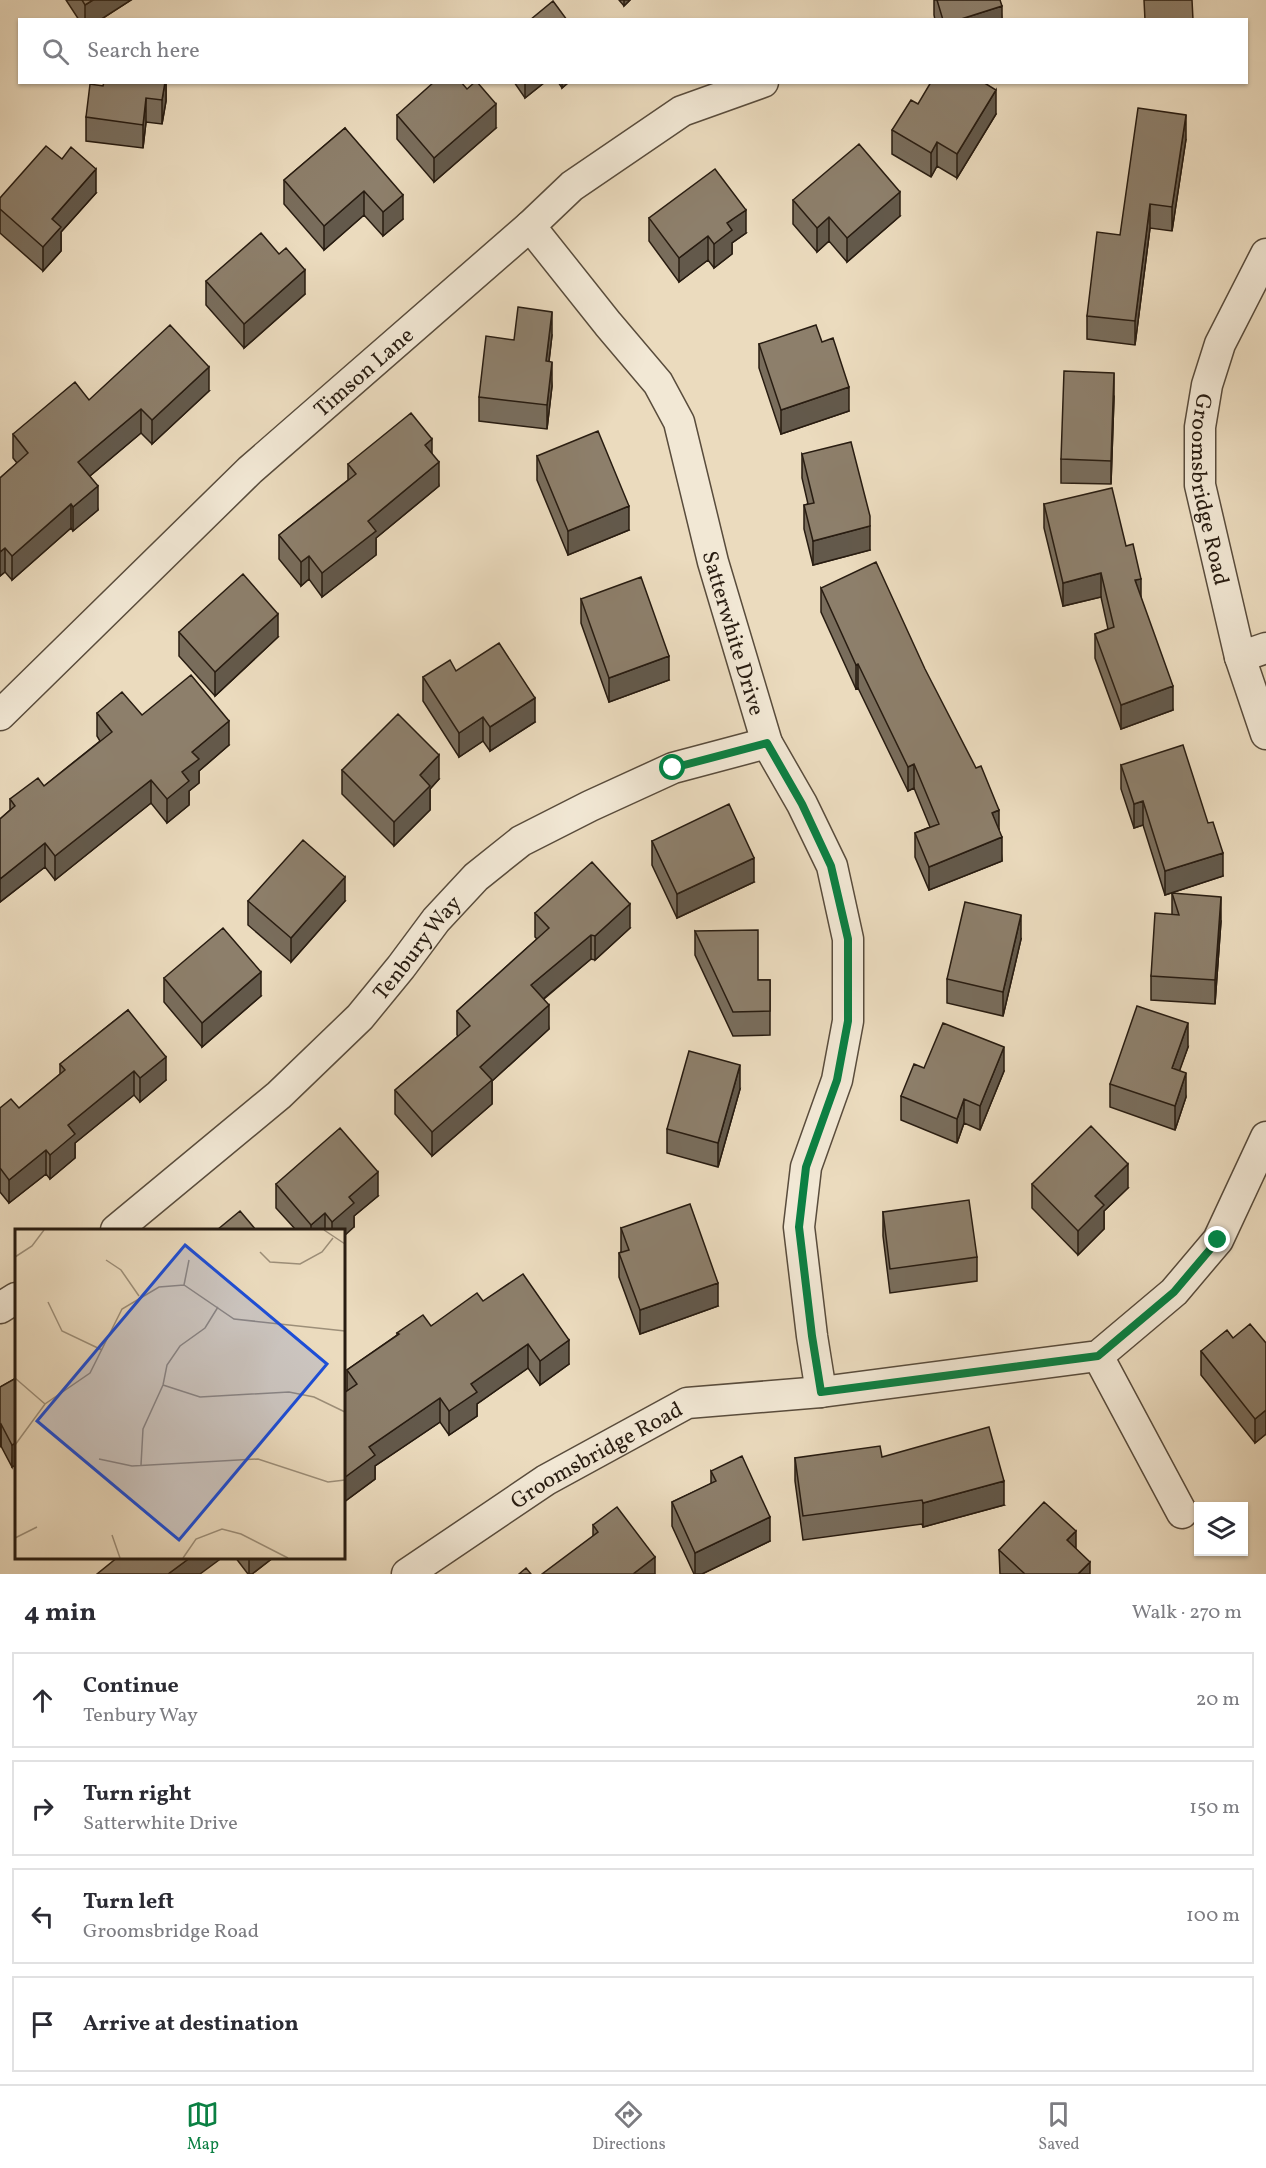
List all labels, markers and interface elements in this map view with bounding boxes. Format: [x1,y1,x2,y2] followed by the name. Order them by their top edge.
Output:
[18,18,1248,84] search box
[39,35,72,68] icon: search
[87,36,200,67] text: Search here
[308,321,421,426] street label: Timson Lane
[1182,391,1236,589] street label: Groomsbridge Road
[693,548,771,720] street label: Satterwhite Drive
[659,754,685,780] route start
[367,889,470,1008] street label: Tenbury Way
[1204,1226,1230,1252] route end
[15,1229,345,1559] inset map
[505,1395,689,1518] street label: Groomsbridge Road
[1194,1502,1248,1556] map controls
[1194,1502,1248,1556] button: layers
[24,1595,96,1631] text: 4 min
[1132,1599,1242,1627] text: Walk · 270 m
[83,1671,179,1702] text: Continue
[26,1684,59,1717] icon: ahead
[1196,1686,1240,1714] text: 20 m
[83,1702,198,1730] text: Tenbury Way
[83,1779,191,1810] text: Turn right
[26,1792,59,1825] icon: right
[1189,1794,1240,1822] text: 150 m
[83,1810,238,1838] text: Satterwhite Drive
[83,1887,174,1918] text: Turn left
[26,1900,59,1933] icon: left
[1186,1902,1240,1930] text: 100 m
[83,1918,259,1946] text: Groomsbridge Road
[26,2008,59,2041] icon: arrive
[83,2009,299,2040] text: Arrive at destination
[186,2098,219,2156] tab: Map
[592,2098,666,2156] tab: Directions
[1038,2098,1080,2156] tab: Saved

